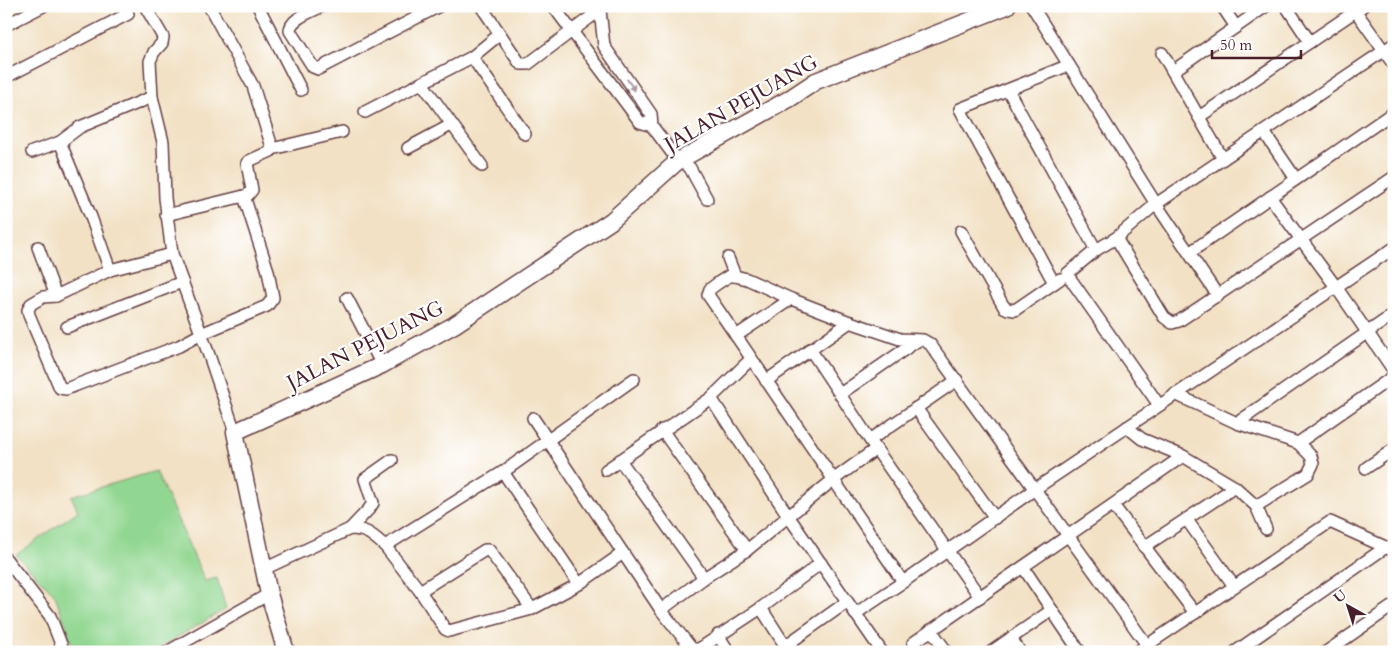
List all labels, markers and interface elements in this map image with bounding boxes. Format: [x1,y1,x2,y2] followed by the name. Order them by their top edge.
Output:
[1212,28,1301,60] scale bar
[1220,35,1252,55] text: 50 m
[657,48,823,161] street label: JALAN PEJUANG
[626,78,636,92] one-way arrow
[279,293,449,399] street label: JALAN PEJUANG
[1322,580,1372,630] north arrow
[1330,585,1351,607] text: U

